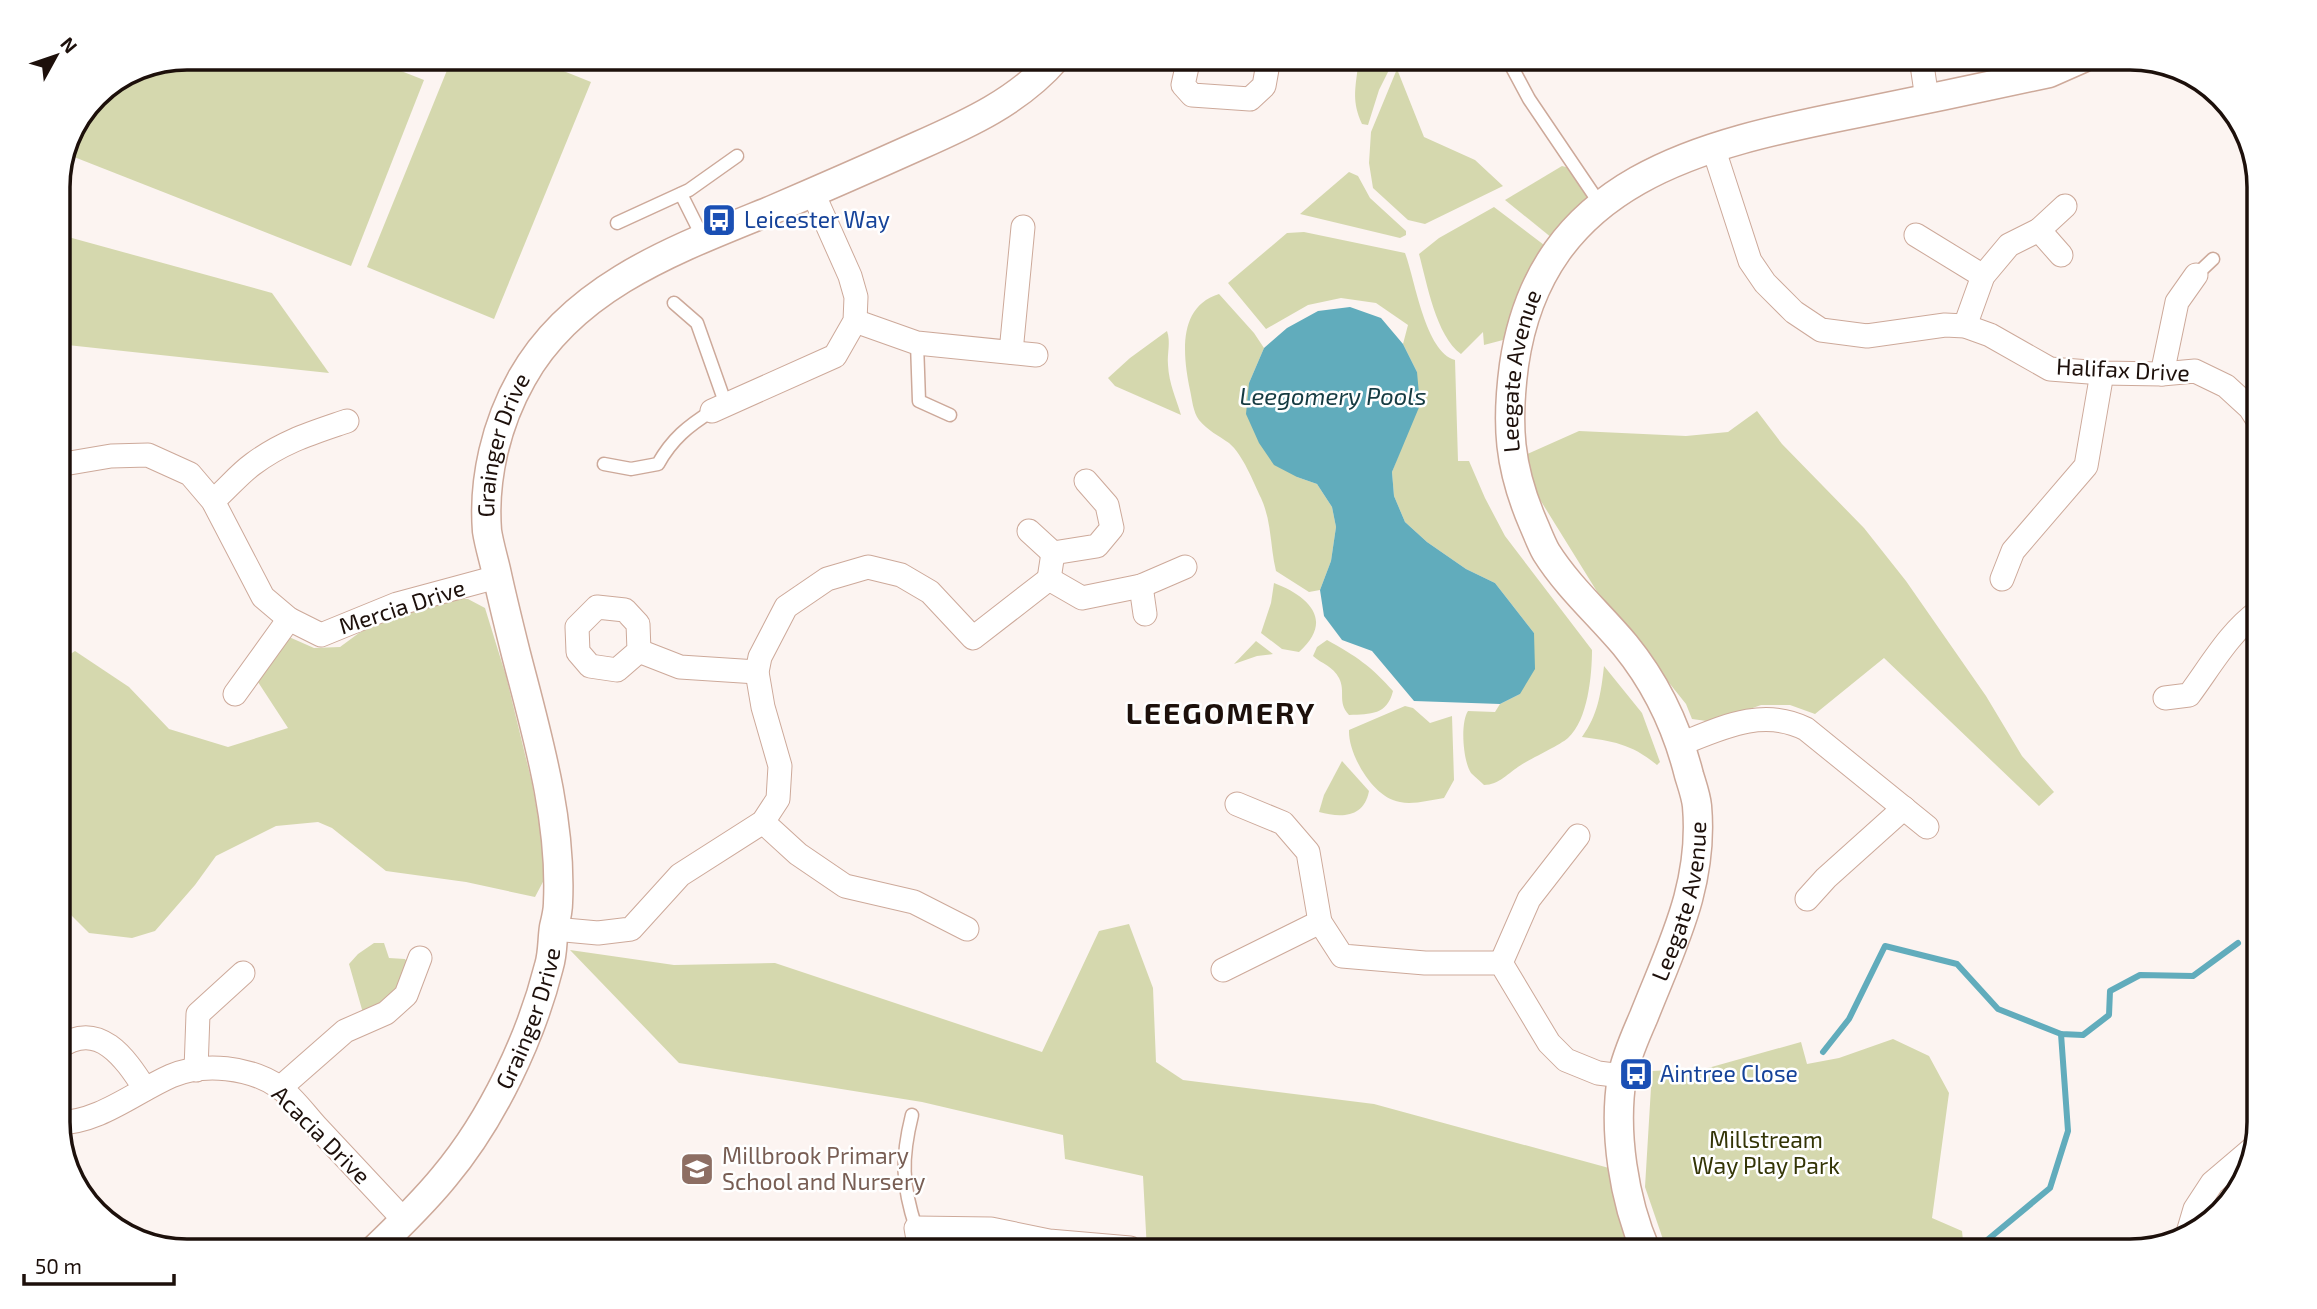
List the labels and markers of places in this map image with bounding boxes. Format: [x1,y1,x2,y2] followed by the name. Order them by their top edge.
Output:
[700,201,738,239] bus stop icon: Leicester Way
[744,205,890,233] place label: Leicester Way
[1617,1055,1655,1093] bus stop icon: Aintree Close
[1660,1059,1798,1087] place label: Aintree Close
[722,1141,925,1195] place label: Millbrook Primary School and Nursery
[678,1150,716,1188] school or university icon: Millbrook Primary School and Nursery

